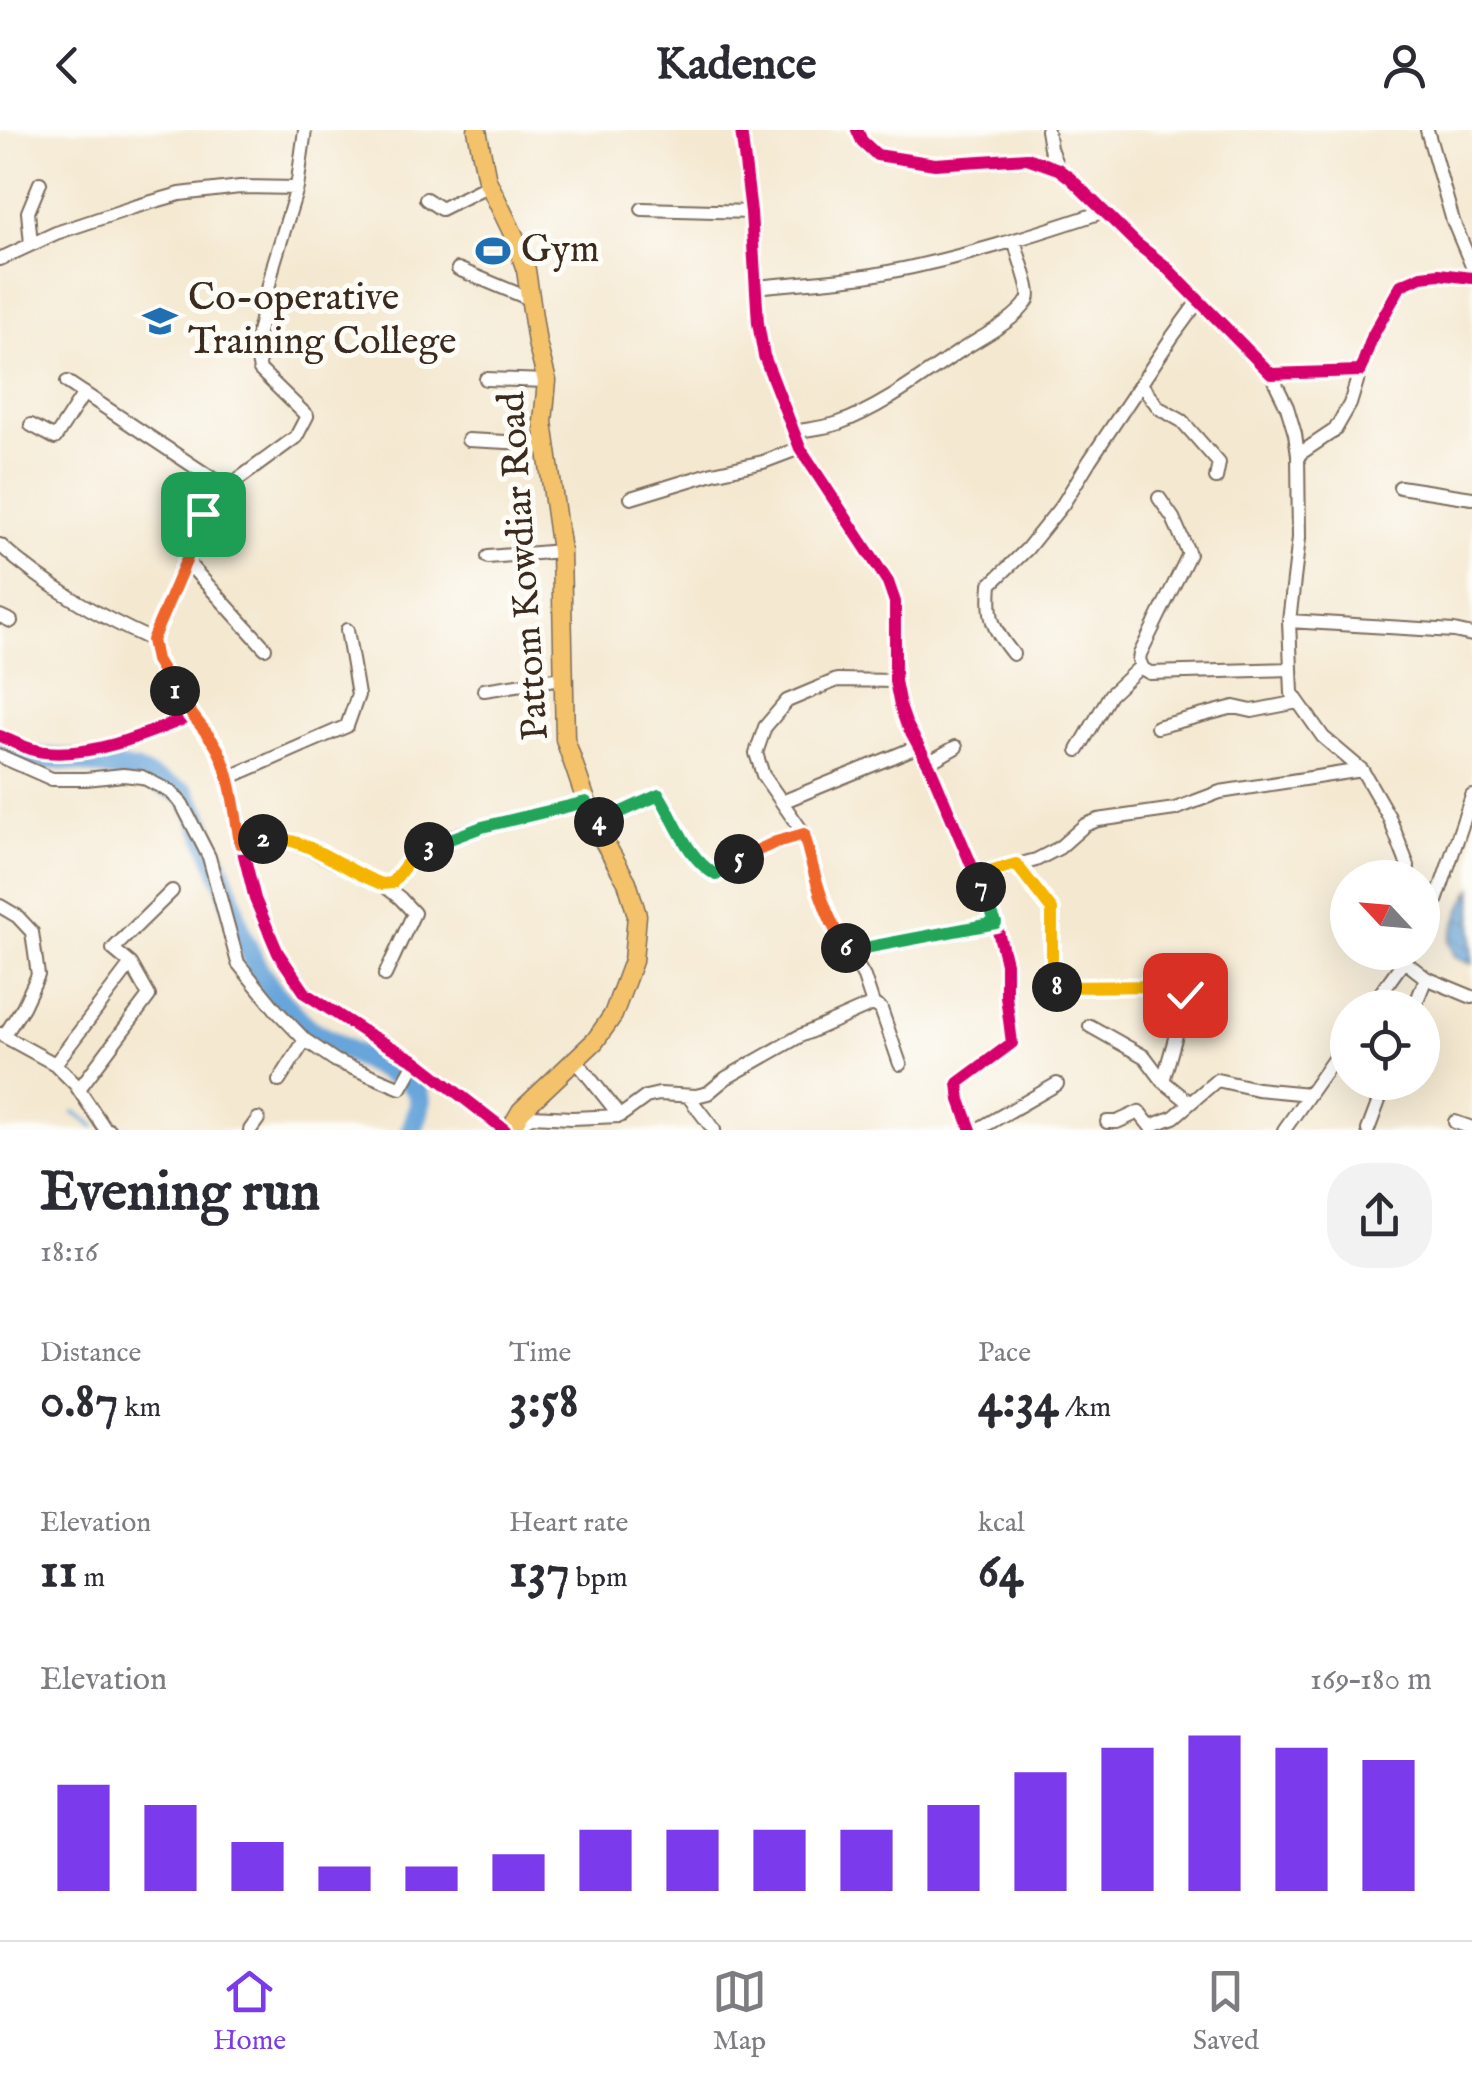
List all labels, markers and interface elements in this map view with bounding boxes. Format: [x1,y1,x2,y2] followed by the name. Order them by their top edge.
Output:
[656,37,816,94] text: Kadence
[40,38,95,93] icon: back
[1377,38,1432,93] icon: person
[521,227,599,275] place label: Gym
[474,232,512,270] sports icon: Gym
[188,275,457,367] place label: Co-operative Training College
[141,302,179,340] school or university icon: Co-operative Training College
[489,389,561,742] street label: Pattom Kowdiar Road
[161,472,246,557] pin
[176,487,231,542] icon: arrive
[150,666,200,716] pin: 1
[170,673,180,708] text: 1
[574,797,624,847] pin: 4
[592,804,606,839] text: 4
[238,814,288,864] pin: 2
[256,821,270,856] text: 2
[404,822,454,872] pin: 3
[424,829,434,864] text: 3
[714,834,764,884] pin: 5
[734,841,744,876] text: 5
[1330,860,1440,970] north arrow
[1330,860,1440,1100] map controls
[956,862,1006,912] pin: 7
[974,869,988,904] text: 7
[821,923,871,973] pin: 6
[840,930,852,965] text: 6
[1143,953,1228,1038] pin
[1032,962,1082,1012] pin: 8
[1158,968,1213,1023] icon: check
[1052,969,1062,1004] text: 8
[1330,990,1440,1100] button: locate
[40,1159,320,1229] text: Evening run
[1327,1163,1432,1268] button: share
[40,1232,98,1273] text: 18:16
[40,1336,141,1371] text: Distance
[509,1336,571,1371] text: Time
[978,1336,1031,1371] text: Pace
[40,1371,118,1434] text: 0.87
[509,1371,579,1434] text: 3:58
[978,1371,1059,1434] text: 4:34
[118,1391,161,1426] text: km
[1059,1391,1111,1426] text: /km
[40,1506,151,1541] text: Elevation
[509,1506,628,1541] text: Heart rate
[978,1506,1025,1541] text: kcal
[40,1541,77,1604] text: 11
[509,1541,570,1604] text: 137
[978,1541,1024,1604] text: 64
[77,1561,105,1596] text: m
[570,1561,628,1596] text: bpm
[40,1660,167,1701] text: Elevation
[1310,1660,1432,1701] text: 169–180 m
[213,1964,286,2059] tab: Home
[712,1964,767,2059] tab: Map
[1193,1964,1259,2059] tab: Saved

